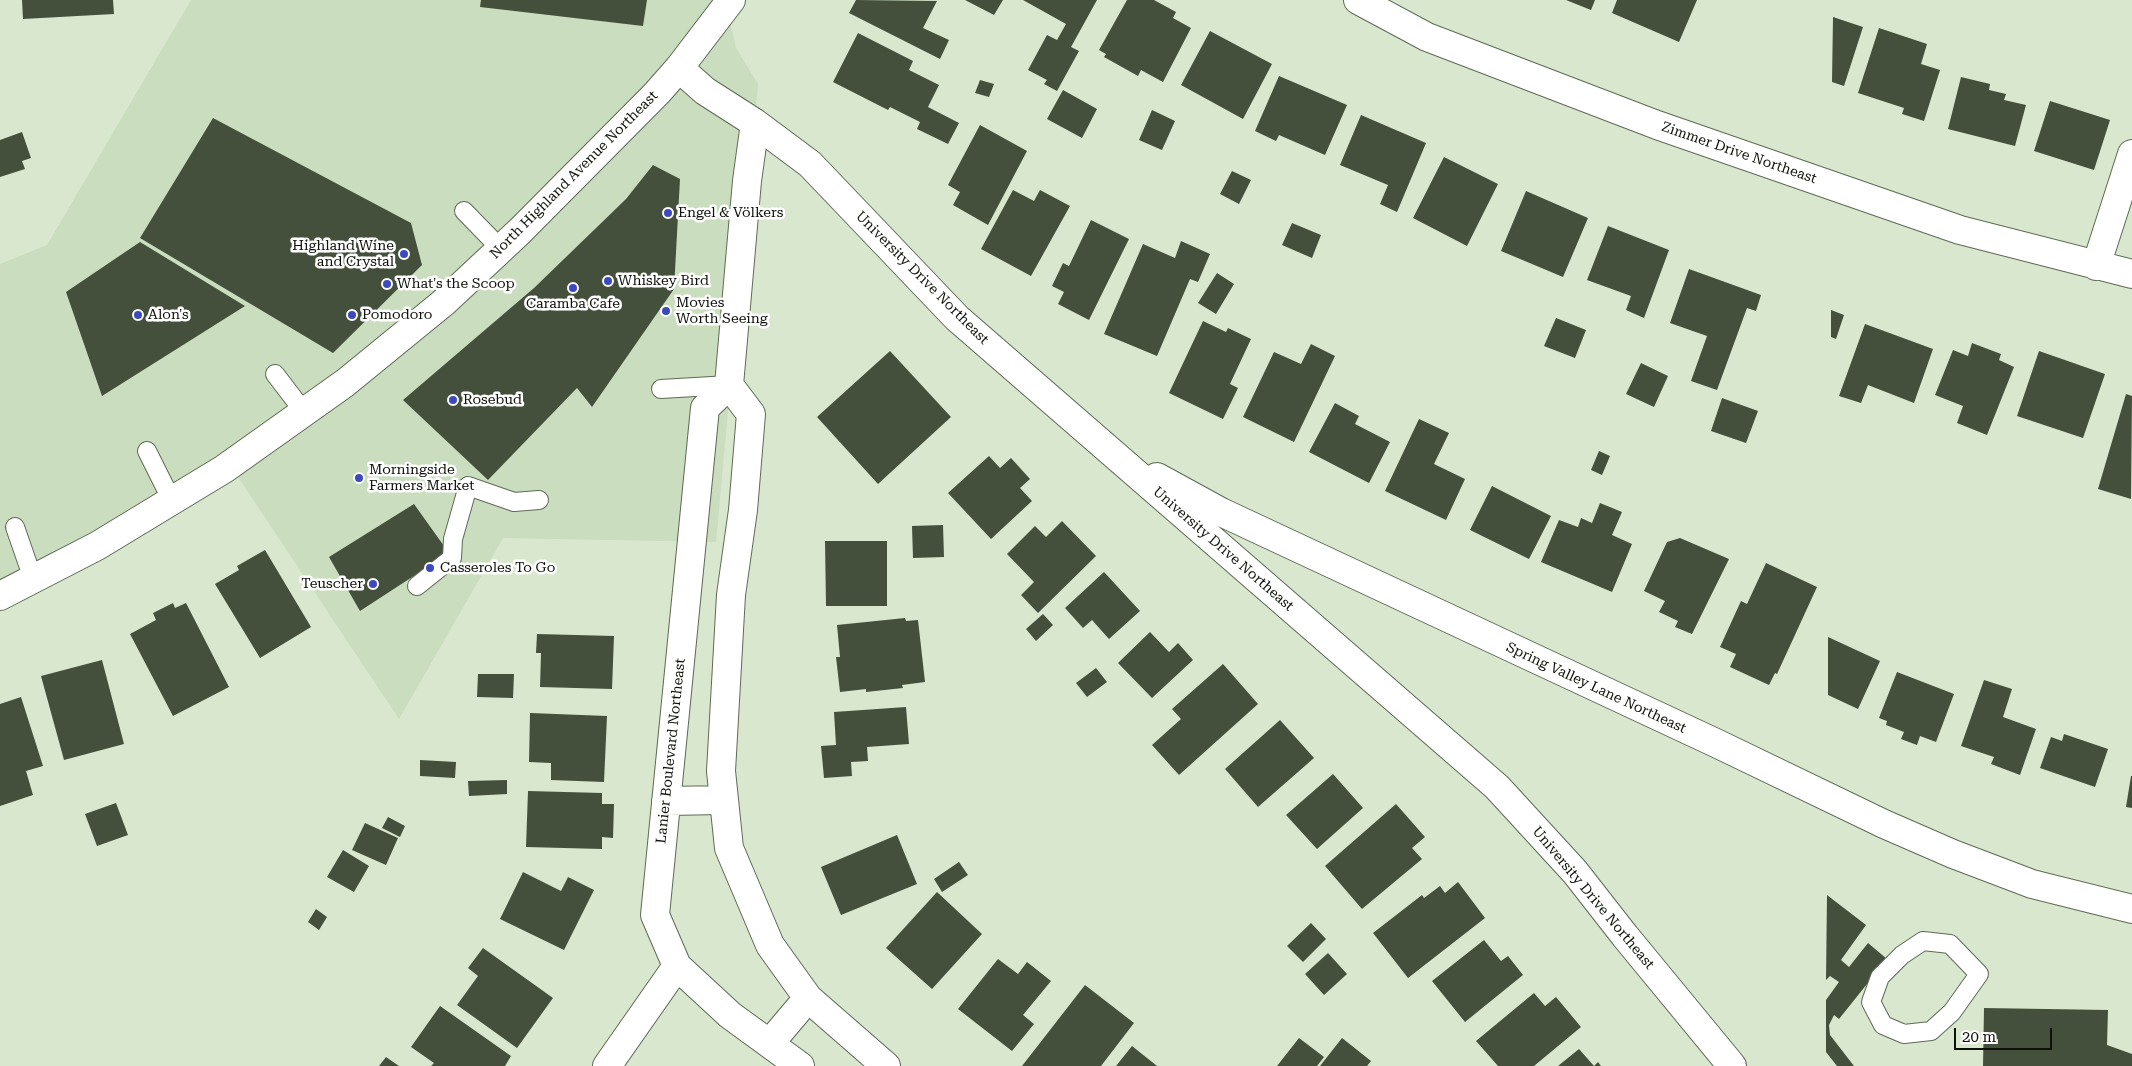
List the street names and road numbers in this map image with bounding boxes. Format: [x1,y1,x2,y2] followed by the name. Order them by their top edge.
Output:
[487,88,661,262] street label: North Highland Avenue Northeast
[1659,119,1819,187] street label: Zimmer Drive Northeast
[852,208,992,348] street label: University Drive Northeast
[1149,483,1297,615] street label: University Drive Northeast
[1503,639,1689,737] street label: Spring Valley Lane Northeast
[653,658,689,844] street label: Lanier Boulevard Northeast
[1528,823,1658,973] street label: University Drive Northeast

